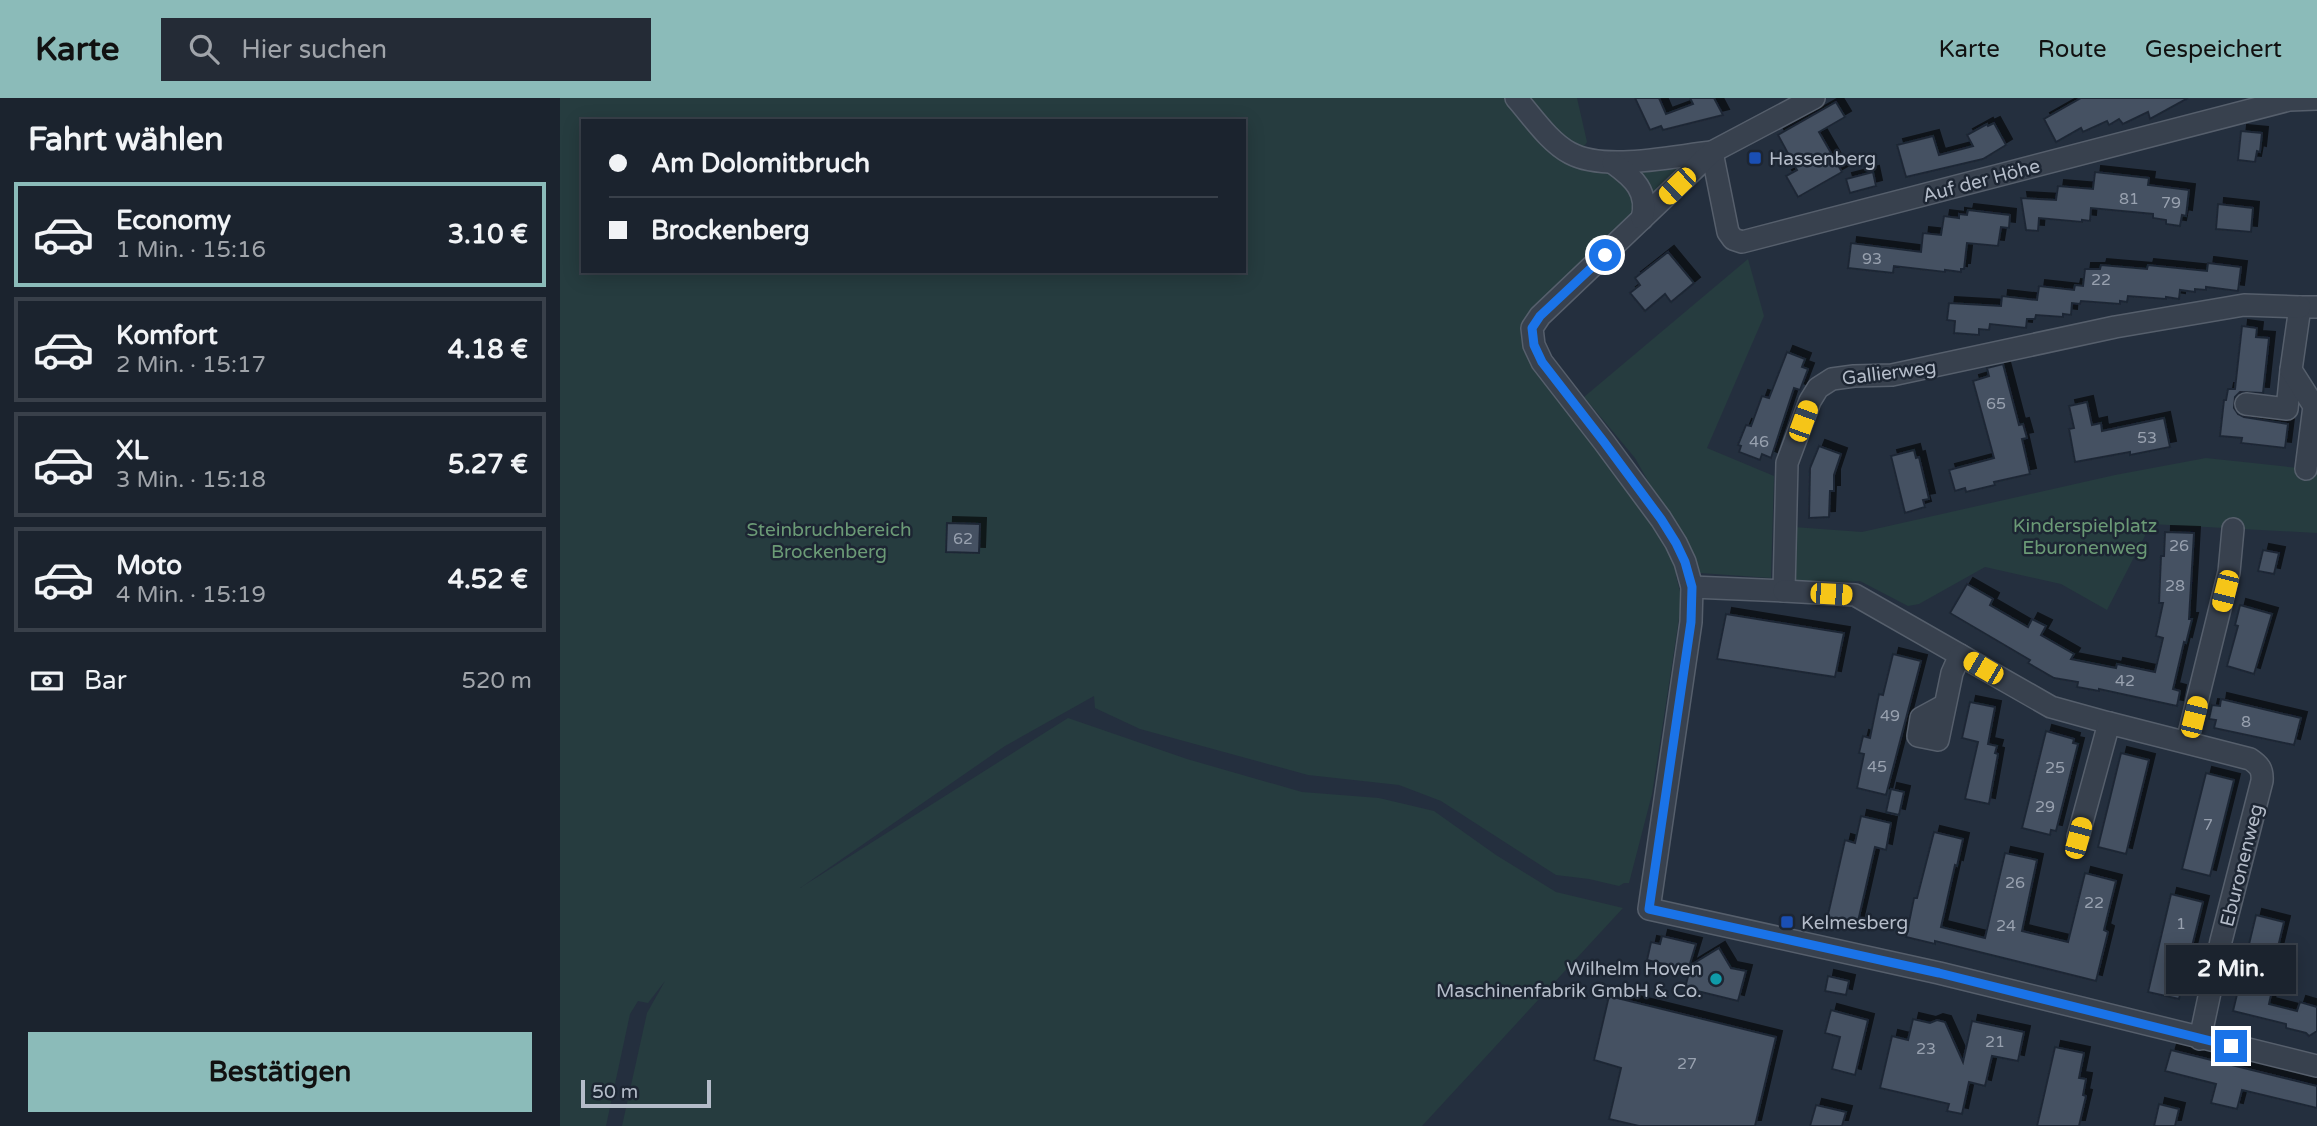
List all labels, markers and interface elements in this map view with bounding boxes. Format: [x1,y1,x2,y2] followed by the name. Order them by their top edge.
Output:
[161,18,651,81] search box
[35,30,119,69] text: Karte
[185,30,223,68] icon: search
[241,34,387,65] text: Hier suchen
[1938,35,2000,64] text: Karte
[2038,35,2107,64] text: Route
[2145,35,2282,64] text: Gespeichert
[28,121,224,159] text: Fahrt wählen
[651,148,870,179] text: Am Dolomitbruch
[1769,148,1876,170] place label: Hassenberg
[1747,150,1763,166] marker: Hassenberg
[1920,155,2042,207] street label: Auf der Höhe
[1655,164,1700,208] car
[2119,189,2139,209] house number: 81
[2161,193,2181,213] house number: 79
[32,203,95,266] icon: car
[116,205,231,236] text: Economy
[651,215,810,246] text: Brockenberg
[448,219,528,250] text: 3.10 €
[116,236,266,264] text: 1 Min. · 15:16
[1589,239,1621,271] route start
[1862,249,1882,269] house number: 93
[2091,270,2111,290] house number: 22
[32,318,95,381] icon: car
[116,320,218,351] text: Komfort
[448,334,528,365] text: 4.18 €
[116,351,266,379] text: 2 Min. · 15:17
[1841,356,1938,390] street label: Gallierweg
[1986,394,2006,414] house number: 65
[1786,398,1821,444] car
[2137,428,2157,448] house number: 53
[1749,432,1769,452] house number: 46
[32,433,95,496] icon: car
[116,435,148,466] text: XL
[448,449,528,480] text: 5.27 €
[116,466,266,494] text: 3 Min. · 15:18
[2013,515,2157,559] park label: Kinderspielplatz Eburonenweg
[747,519,911,563] park label: Steinbruchbereich Brockenberg
[953,529,973,549] house number: 62
[2169,536,2189,556] house number: 26
[32,548,95,611] icon: car
[116,550,182,581] text: Moto
[448,564,528,595] text: 4.52 €
[2210,568,2241,614] car
[2165,576,2185,596] house number: 28
[116,581,266,609] text: 4 Min. · 15:19
[1810,582,1853,606] car
[1960,648,2007,688] car
[28,662,66,700] icon: cash
[84,665,127,696] text: Bar
[462,667,532,695] text: 520 m
[2115,671,2135,691] house number: 42
[2179,694,2210,740] car
[1880,706,1900,726] house number: 49
[2241,712,2251,732] house number: 8
[1867,757,1887,777] house number: 45
[2045,758,2065,778] house number: 25
[2035,797,2055,817] house number: 29
[2216,802,2268,929] street label: Eburonenweg
[2063,815,2094,861] car
[2203,815,2213,835] house number: 7
[2005,873,2025,893] house number: 26
[2084,893,2104,913] house number: 22
[1801,912,1908,934] place label: Kelmesberg
[1779,914,1795,930] marker: Kelmesberg
[2176,914,2186,934] house number: 1
[1996,916,2016,936] house number: 24
[2166,944,2296,993] callout: 2 Min.
[2197,955,2265,983] text: 2 Min.
[1436,958,1702,1002] place label: Wilhelm Hoven Maschinenfabrik GmbH & Co.
[1708,971,1724,987] marker: Wilhelm Hoven Maschinenfabrik GmbH & Co.
[2215,1030,2247,1062] route end
[28,1032,532,1112] button: Bestätigen
[1985,1032,2005,1052] house number: 21
[1916,1039,1936,1059] house number: 23
[1677,1054,1697,1074] house number: 27
[581,1077,710,1109] scale bar
[592,1081,638,1103] text: 50 m

